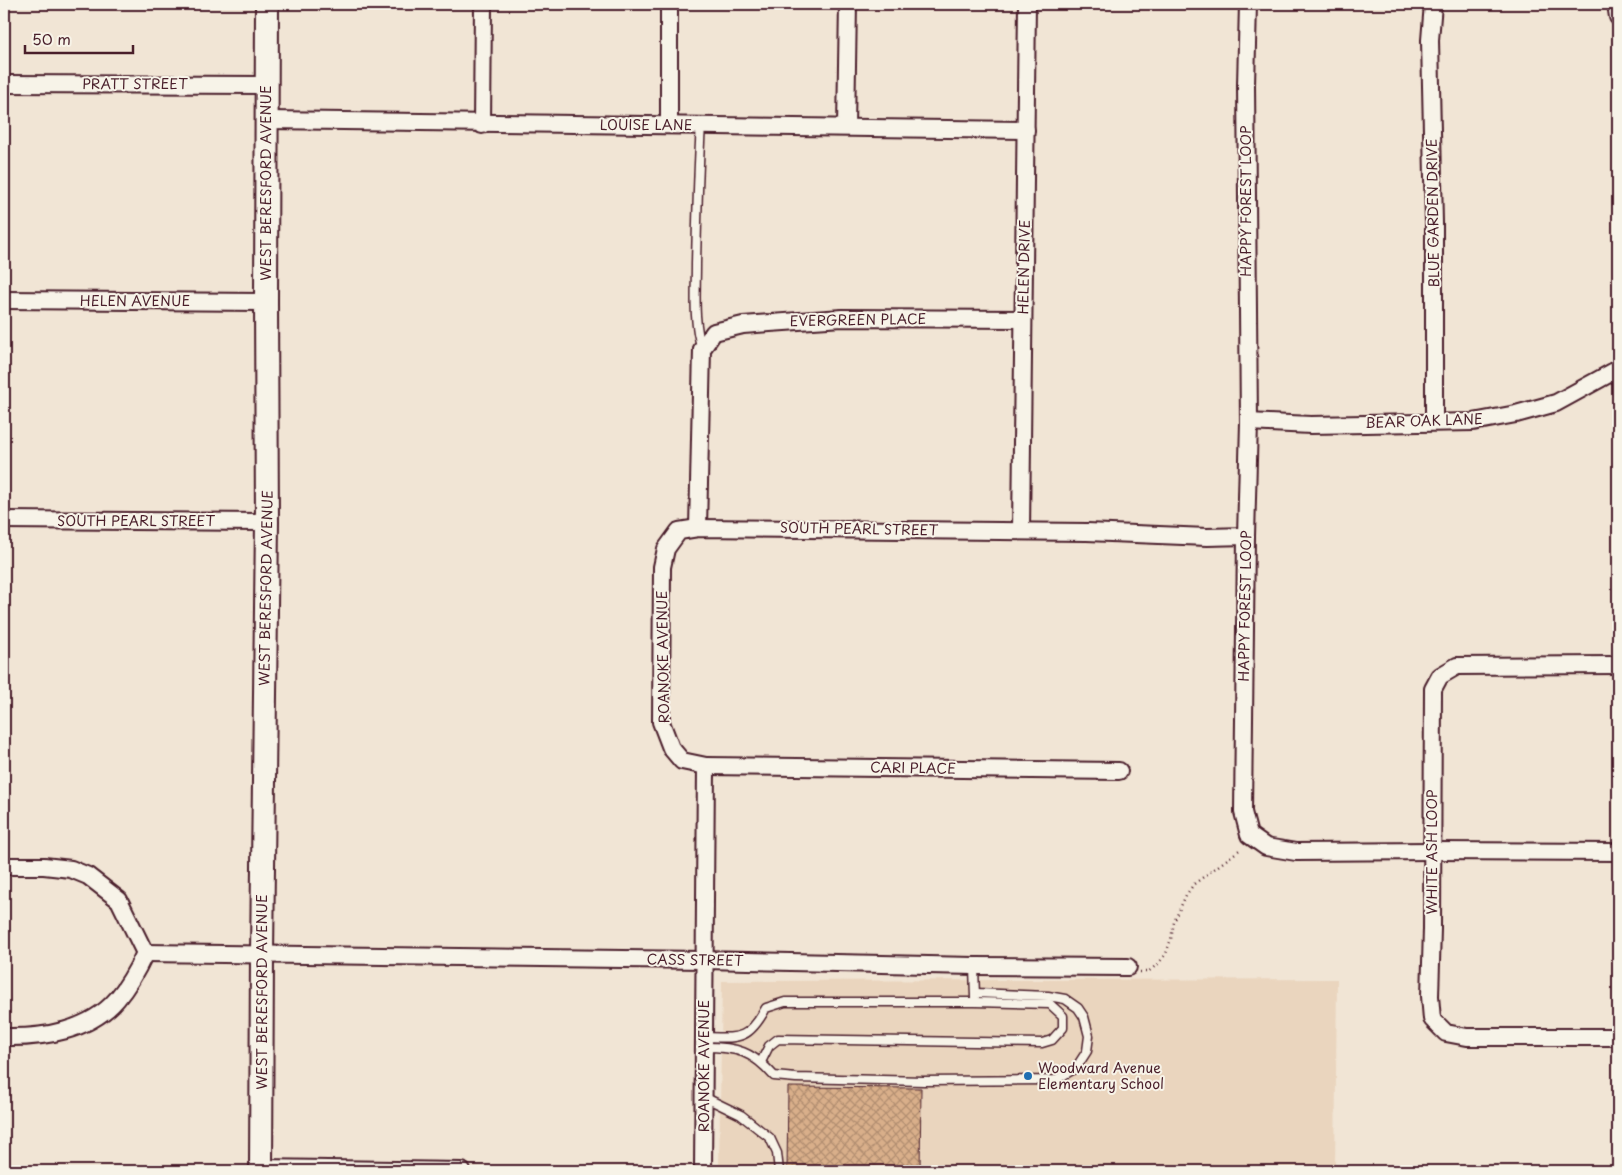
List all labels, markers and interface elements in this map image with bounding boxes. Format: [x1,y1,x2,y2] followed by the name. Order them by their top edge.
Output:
[25,22,132,54] scale bar
[32,27,71,50] text: 50 m
[82,73,188,94] street label: PRATT STREET
[255,85,276,281] street label: WEST BERESFORD AVENUE
[600,114,692,135] street label: LOUISE LANE
[1235,125,1256,277] street label: HAPPY FOREST LOOP
[1421,138,1444,288] street label: BLUE GARDEN DRIVE
[1012,219,1035,315] street label: HELEN DRIVE
[80,290,190,311] street label: HELEN AVENUE
[790,308,927,331] street label: EVERGREEN PLACE
[1365,408,1483,433] street label: BEAR OAK LANE
[253,490,278,686] street label: WEST BERESFORD AVENUE
[57,510,215,531] street label: SOUTH PEARL STREET
[780,517,939,540] street label: SOUTH PEARL STREET
[1233,530,1256,682] street label: HAPPY FOREST LOOP
[651,590,674,724] street label: ROANOKE AVENUE
[870,756,956,779] street label: CARI PLACE
[1421,789,1442,915] street label: WHITE ASH LOOP
[251,894,272,1090] street label: WEST BERESFORD AVENUE
[646,948,744,971] street label: CASS STREET
[693,999,714,1132] street label: ROANOKE AVENUE
[1038,1057,1164,1094] place label: Woodward Avenue Elementary School
[1022,1070,1034,1082] marker: Woodward Avenue Elementary School

